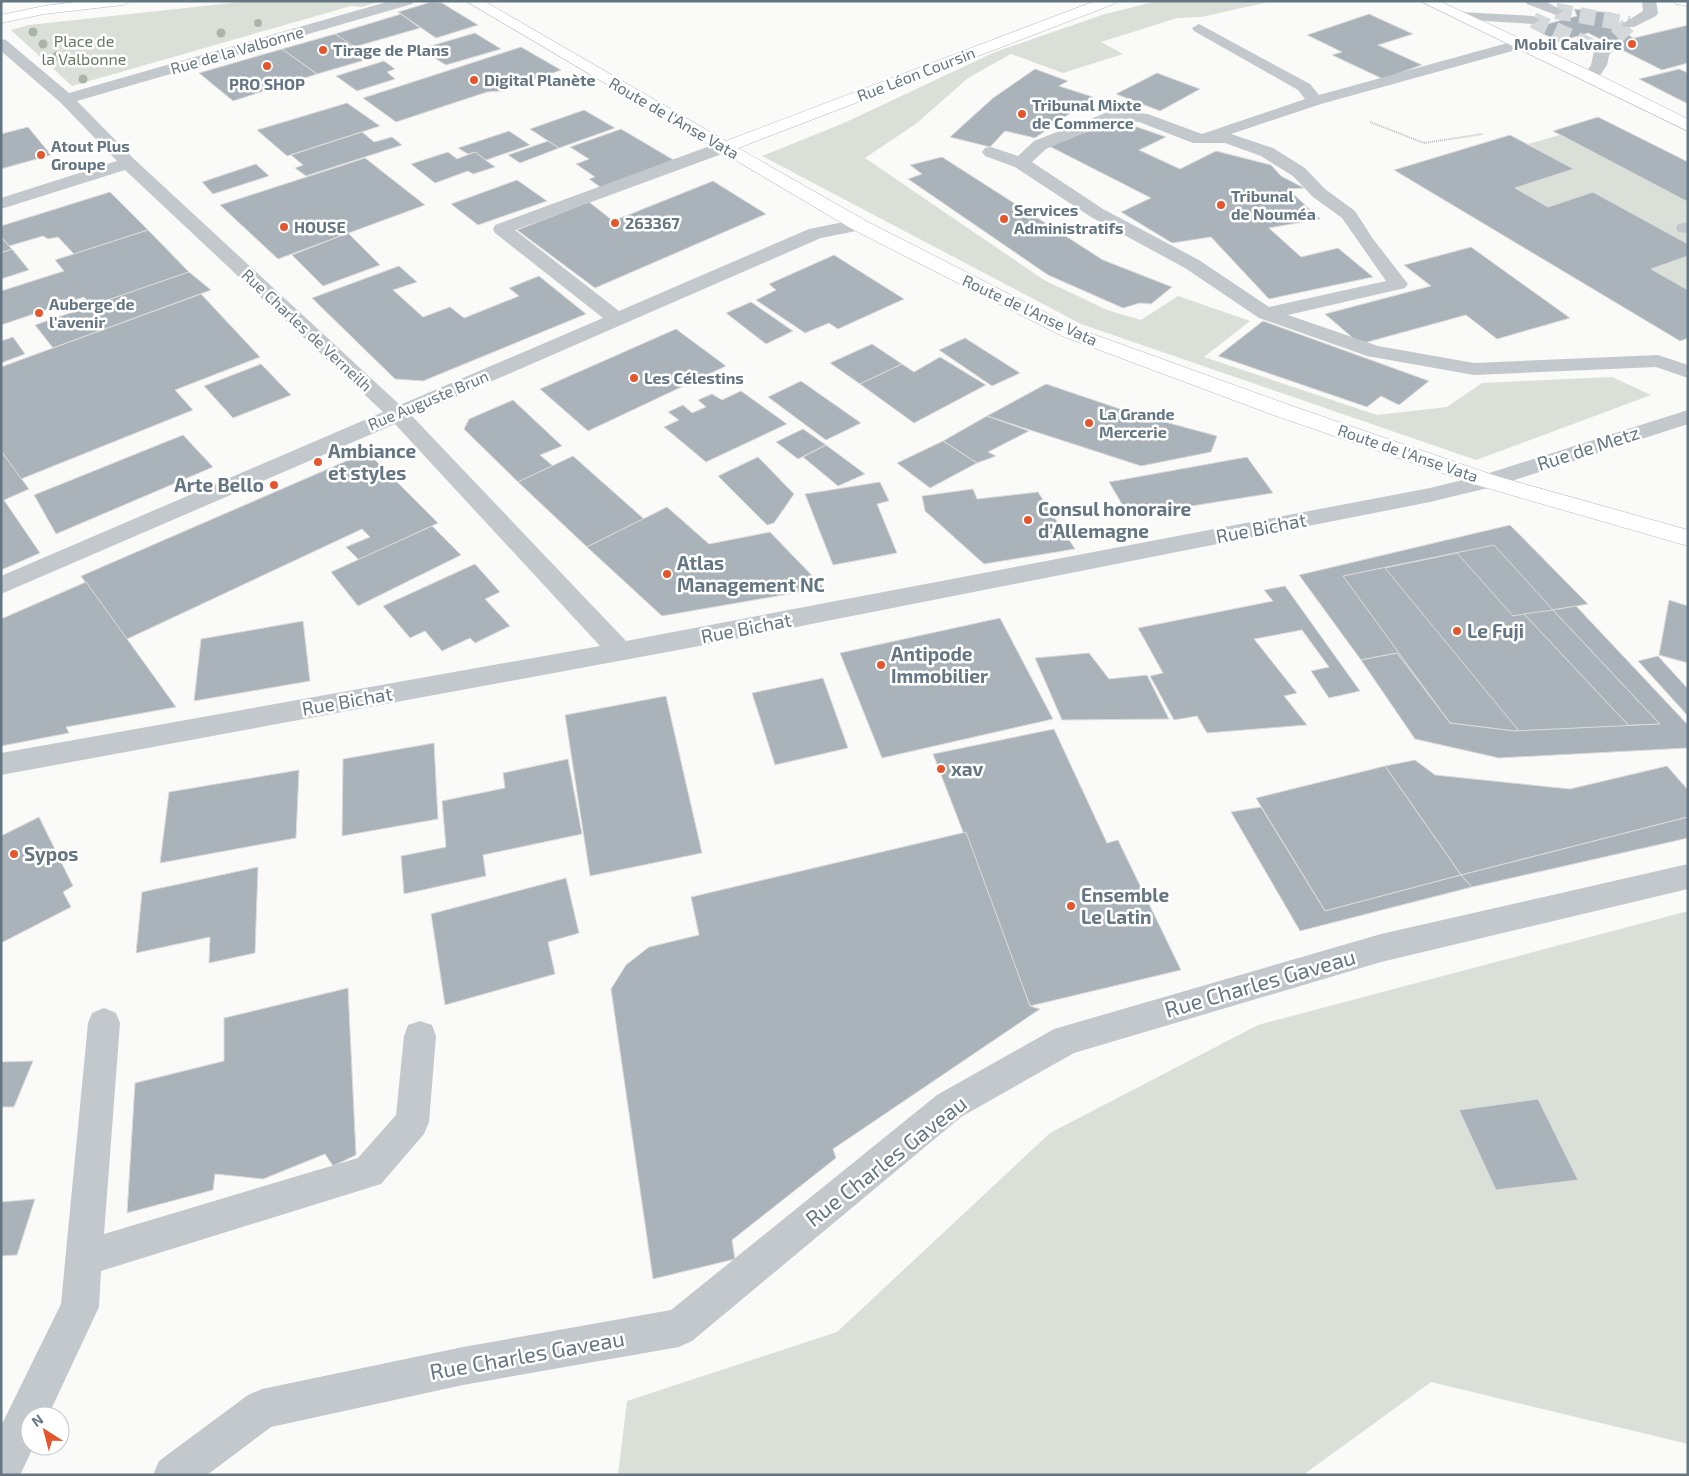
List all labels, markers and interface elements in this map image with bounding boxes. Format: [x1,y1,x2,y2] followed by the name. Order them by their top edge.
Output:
[168,21,306,78] street label: Rue de la Valbonne
[42,31,126,68] park label: Place de la Valbonne
[1514,34,1622,53] place label: Mobil Calvaire
[1626,38,1638,50] marker: Mobil Calvaire
[333,40,449,59] place label: Tirage de Plans
[854,42,978,105] street label: Rue Léon Coursin
[317,44,329,56] marker: Tirage de Plans
[261,60,273,72] marker: PRO SHOP
[484,70,596,89] place label: Digital Planète
[606,73,743,163] street label: Route de l'Anse Vata
[229,74,305,93] place label: PRO SHOP
[468,74,480,86] marker: Digital Planète
[1032,95,1141,132] place label: Tribunal Mixte de Commerce
[1016,108,1028,120] marker: Tribunal Mixte de Commerce
[51,136,130,173] place label: Atout Plus Groupe
[35,149,47,161] marker: Atout Plus Groupe
[1231,186,1316,223] place label: Tribunal de Nouméa
[1215,199,1227,211] marker: Tribunal de Nouméa
[1014,200,1123,237] place label: Services Administratifs
[625,213,680,232] place label: 263367
[998,213,1010,225] marker: Services Administratifs
[294,217,346,236] place label: HOUSE
[609,217,621,229] marker: 263367
[278,221,290,233] marker: HOUSE
[238,264,376,395] street label: Rue Charles de Verneilh
[960,270,1101,349] street label: Route de l'Anse Vata
[49,294,135,331] place label: Auberge de l'avenir
[33,307,45,319] marker: Auberge de l'avenir
[365,366,491,433] street label: Rue Auguste Brun
[644,368,744,387] place label: Les Célestins
[628,372,640,384] marker: Les Célestins
[1099,404,1175,441] place label: La Grande Mercerie
[1083,417,1095,429] marker: La Grande Mercerie
[1336,420,1481,485] street label: Route de l'Anse Vata
[1534,420,1642,475] street label: Rue de Metz
[328,439,416,485] place label: Ambiance et styles
[312,456,324,468] marker: Ambiance et styles
[174,473,264,496] place label: Arte Bello
[268,479,280,491] marker: Arte Bello
[1038,497,1191,542] place label: Consul honoraire d'Allemagne
[1214,507,1308,548] street label: Rue Bichat
[1022,514,1034,526] marker: Consul honoraire d'Allemagne
[677,551,825,596] place label: Atlas Management NC
[661,568,673,580] marker: Atlas Management NC
[699,607,793,648] street label: Rue Bichat
[1467,619,1524,642] place label: Le Fuji
[1451,625,1463,637] marker: Le Fuji
[891,642,988,687] place label: Antipode Immobilier
[875,659,887,671] marker: Antipode Immobilier
[300,681,394,720] street label: Rue Bichat
[951,757,983,780] place label: xav
[935,763,947,775] marker: xav
[24,842,78,866] place label: Sypos
[8,848,20,860] marker: Sypos
[1081,883,1169,928] place label: Ensemble Le Latin
[1065,900,1077,912] marker: Ensemble Le Latin
[1161,942,1358,1022] street label: Rue Charles Gaveau
[800,1089,971,1231] street label: Rue Charles Gaveau
[427,1324,626,1384] street label: Rue Charles Gaveau
[20,1406,70,1456] north arrow
[28,1410,46,1430] text: N

